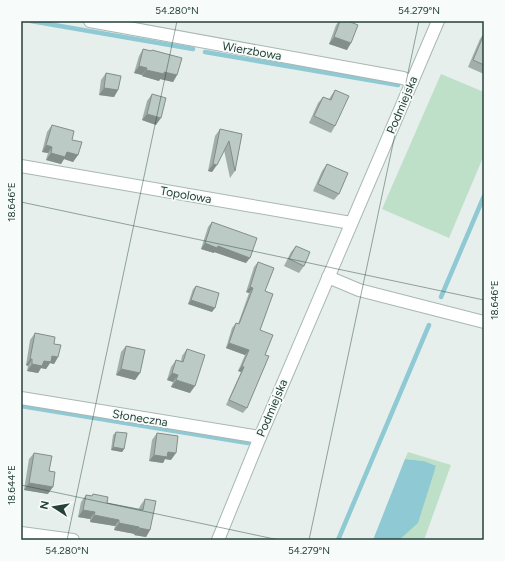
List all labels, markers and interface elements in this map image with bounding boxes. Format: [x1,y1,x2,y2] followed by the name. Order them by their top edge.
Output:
[155,4,199,17] text: 54.280°N
[398,4,440,17] text: 54.279°N
[221,39,283,63] street label: Wierzbowa
[384,74,420,136] street label: Podmiejska
[5,182,18,222] text: 18.646°E
[159,184,213,206] street label: Topolowa
[488,280,501,320] text: 18.646°E
[254,377,290,439] street label: Podmiejska
[111,407,169,429] street label: Słoneczna
[5,465,18,505] text: 18.644°E
[34,487,74,527] north arrow
[37,500,52,511] text: N
[45,544,89,557] text: 54.280°N
[288,544,330,557] text: 54.279°N

